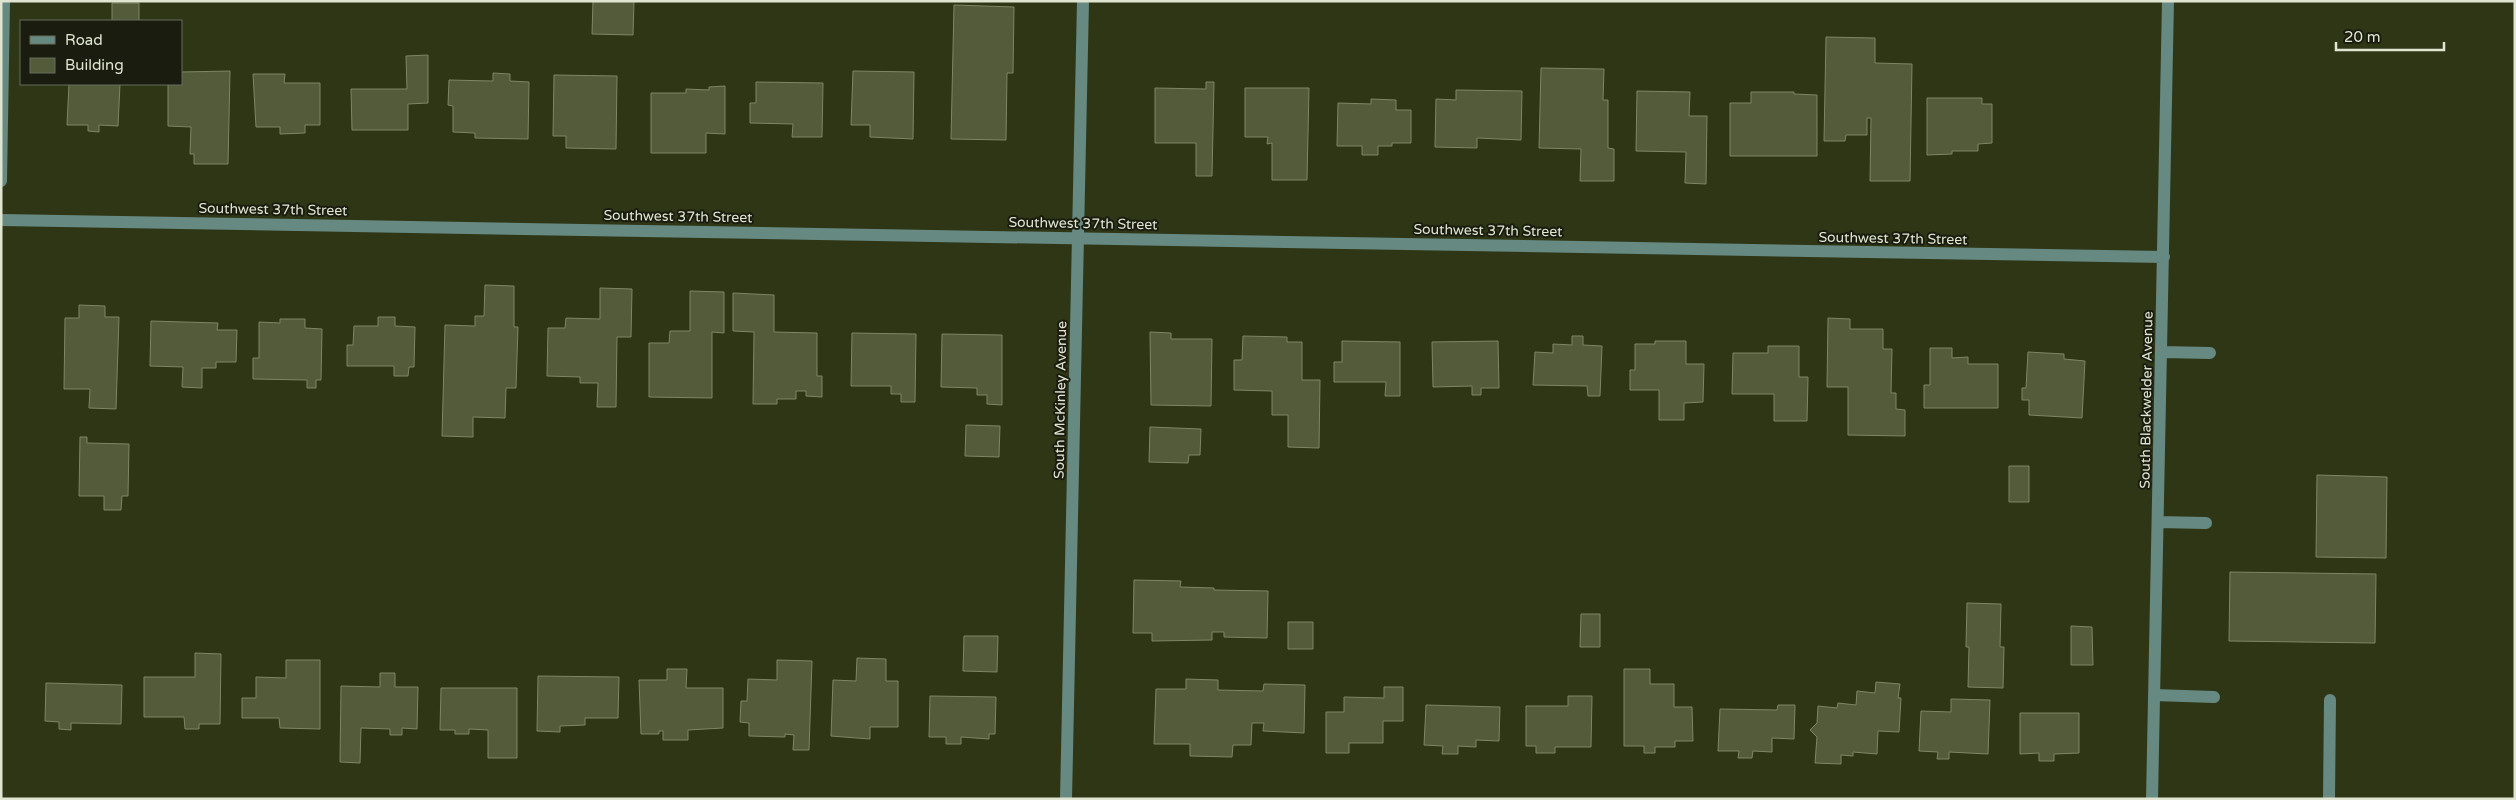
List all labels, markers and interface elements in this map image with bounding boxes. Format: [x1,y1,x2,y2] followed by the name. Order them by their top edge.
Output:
[20,20,182,85] legend
[2336,20,2444,52] scale bar
[2344,28,2381,46] text: 20 m
[65,31,103,49] text: Road
[65,56,124,74] text: Building
[198,200,348,219] street label: Southwest 37th Street
[603,207,753,226] street label: Southwest 37th Street
[1008,214,1158,233] street label: Southwest 37th Street
[1413,221,1563,240] street label: Southwest 37th Street
[1818,229,1968,248] street label: Southwest 37th Street
[2136,311,2157,489] street label: South Blackwelder Avenue
[1051,321,1070,479] street label: South McKinley Avenue

